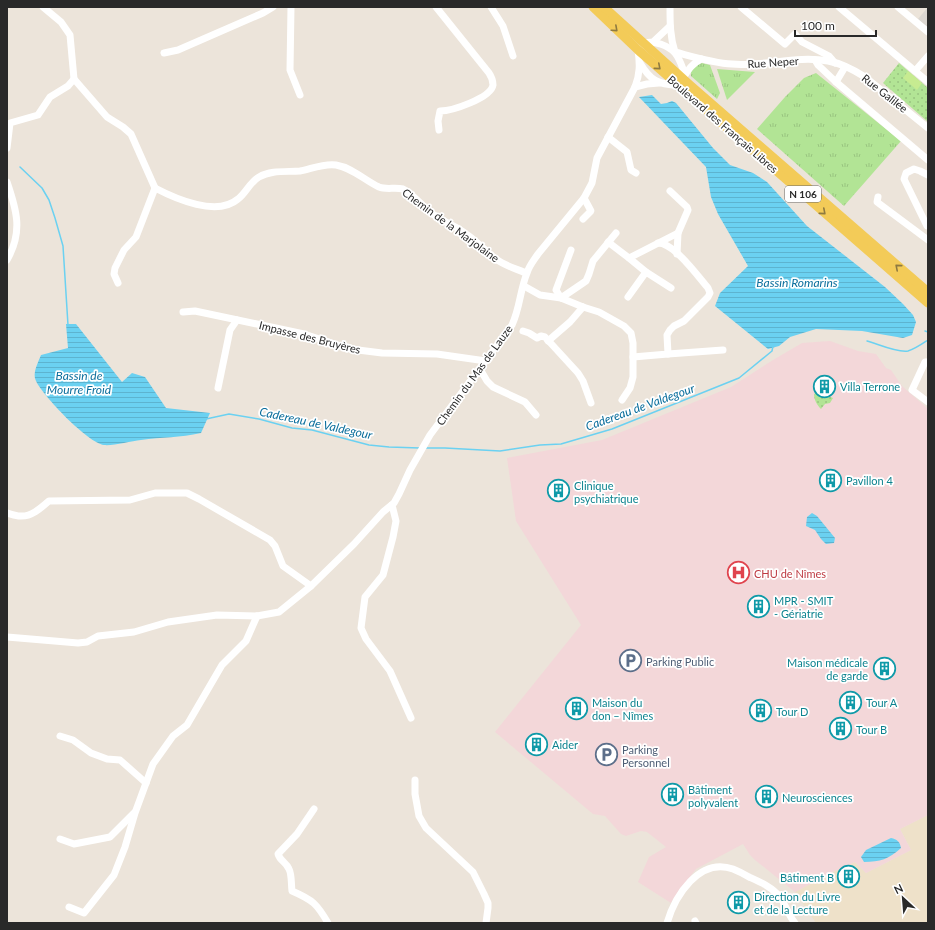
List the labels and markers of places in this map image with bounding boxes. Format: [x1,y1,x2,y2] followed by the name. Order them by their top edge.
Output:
[812,373,838,399] building icon: Villa Terrone
[840,380,900,393] place label: Villa Terrone
[817,467,843,493] building icon: Pavillon 4
[846,474,893,487] place label: Pavillon 4
[545,478,571,504] building icon: Clinique psychiatrique
[574,479,639,505] place label: Clinique psychiatrique
[725,560,751,586] hospital icon: CHU de Nîmes
[754,567,826,580] place label: CHU de Nîmes
[746,593,772,619] building icon: MPR - SMIT - Gériatrie
[774,594,834,620] place label: MPR - SMIT - Gériatrie
[618,648,644,674] parking icon: Parking Public
[646,655,714,668] place label: Parking Public
[871,655,897,681] building icon: Maison médicale de garde
[787,656,868,682] place label: Maison médicale de garde
[838,689,864,715] building icon: Tour A
[563,695,589,721] building icon: Maison du don – Nîmes
[592,696,653,722] place label: Maison du don – Nîmes
[866,696,898,709] place label: Tour A
[747,698,773,724] building icon: Tour D
[776,705,808,718] place label: Tour D
[828,716,854,742] building icon: Tour B
[856,723,887,736] place label: Tour B
[523,731,549,757] building icon: Aider
[552,738,578,751] place label: Aider
[593,742,619,768] parking icon: Parking Personnel
[622,743,670,769] place label: Parking Personnel
[659,782,685,808] building icon: Bâtiment polyvalent
[688,783,738,809] place label: Bâtiment polyvalent
[753,784,779,810] building icon: Neurosciences
[782,791,853,804] place label: Neurosciences
[836,864,862,890] building icon: Bâtiment B
[780,871,834,884] place label: Bâtiment B
[725,889,751,915] building icon: Direction du Livre et de la Lecture
[754,890,841,916] place label: Direction du Livre et de la Lecture

